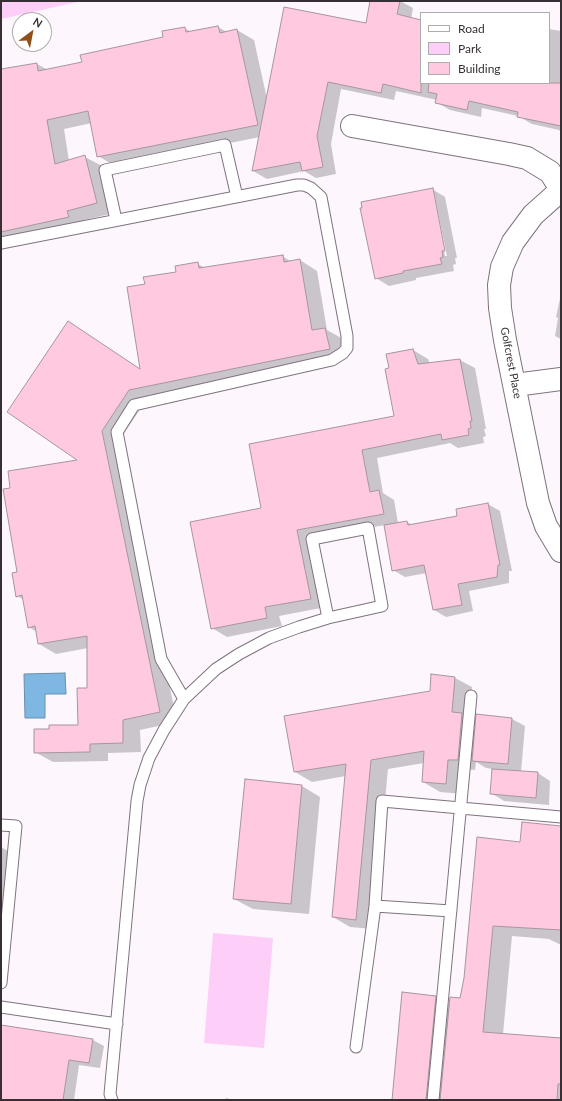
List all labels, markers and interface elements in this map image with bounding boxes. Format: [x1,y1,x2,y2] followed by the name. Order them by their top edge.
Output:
[12,12,52,52] north arrow
[420,12,550,84] legend
[31,14,45,30] text: N
[458,21,485,36] text: Road
[458,41,481,56] text: Park
[458,61,501,76] text: Building
[498,326,524,400] street label: Golfcrest Place

